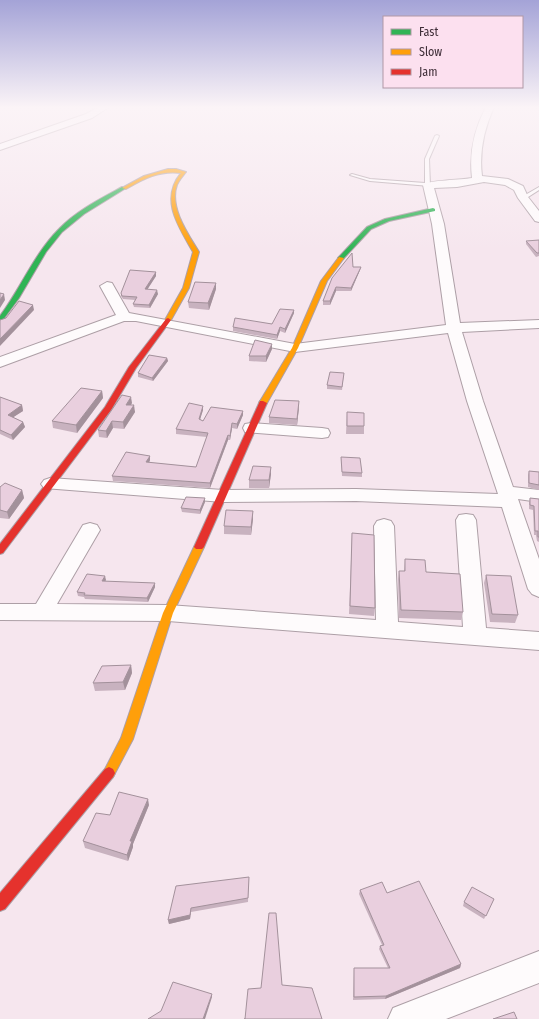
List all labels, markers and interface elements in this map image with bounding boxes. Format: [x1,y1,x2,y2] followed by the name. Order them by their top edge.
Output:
[383,16,523,88] legend
[419,25,438,39] text: Fast
[419,45,442,59] text: Slow
[419,65,437,79] text: Jam

